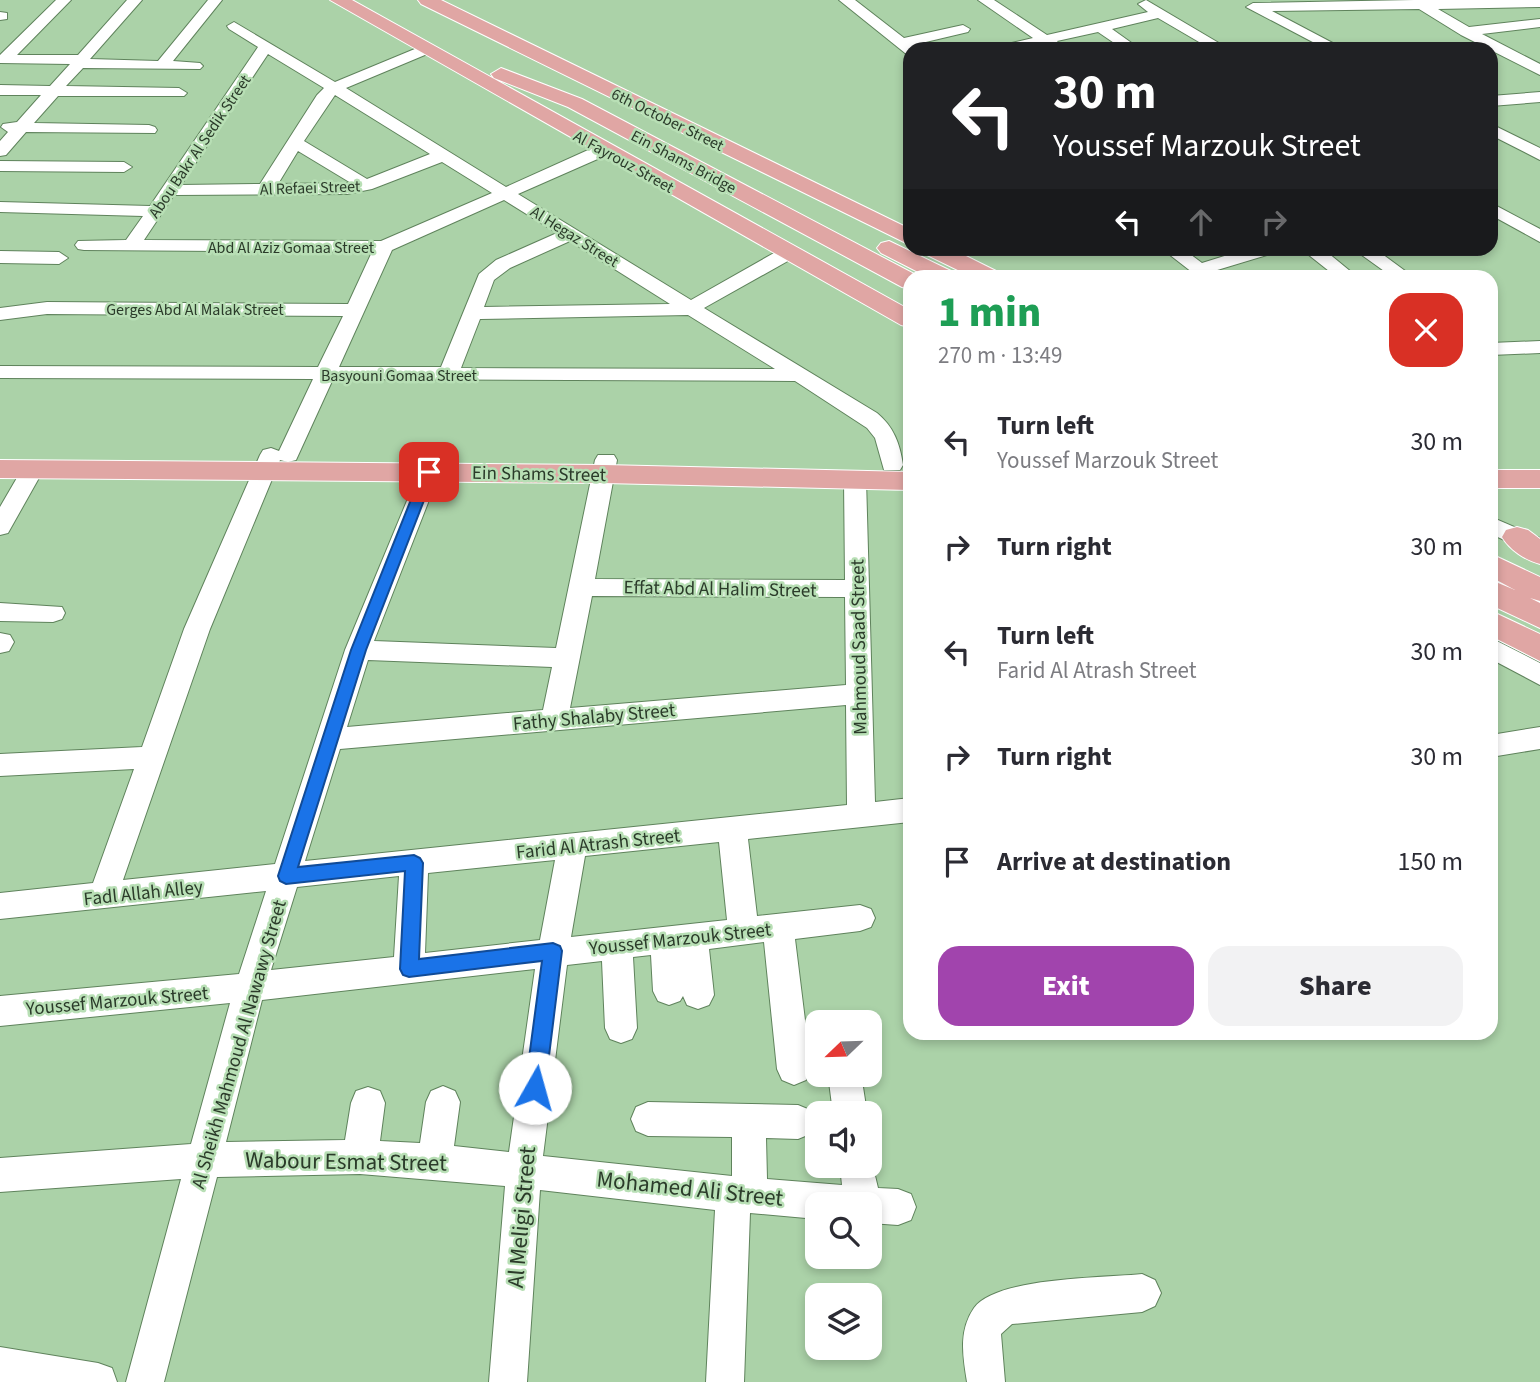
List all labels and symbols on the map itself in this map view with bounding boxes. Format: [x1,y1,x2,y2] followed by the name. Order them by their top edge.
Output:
[144,70,256,223] street label: Abou Bakr Al Sedik Street
[608,83,728,157] street label: 6th October Street
[569,125,678,199] street label: Al Fayrouz Street
[627,125,740,199] street label: Ein Shams Bridge
[259,175,361,201] street label: Al Refaei Street
[526,201,623,273] street label: Al Hegaz Street
[208,237,375,259] street label: Abd Al Aziz Gomaa Street
[106,299,284,321] street label: Gerges Abd Al Malak Street
[321,365,478,387] street label: Basyouni Gomaa Street
[399,442,459,502] pin
[472,460,607,489] street label: Ein Shams Street
[844,558,875,735] street label: Mahmoud Saad Street
[623,574,817,605] street label: Effat Abd Al Halim Street
[512,697,677,738] street label: Fathy Shalaby Street
[515,822,682,867] street label: Farid Al Atrash Street
[82,874,204,913] street label: Fadl Allah Alley
[185,896,294,1192] street label: Al Sheikh Mahmoud Al Nawawy Street
[587,916,773,963] street label: Youssef Marzouk Street
[24,980,210,1023] street label: Youssef Marzouk Street
[805,1010,882,1087] north arrow
[498,1051,572,1125] position arrow
[245,1143,447,1180] street label: Wabour Esmat Street
[499,1145,544,1289] street label: Al Meligi Street
[595,1162,785,1215] street label: Mohamed Ali Street

